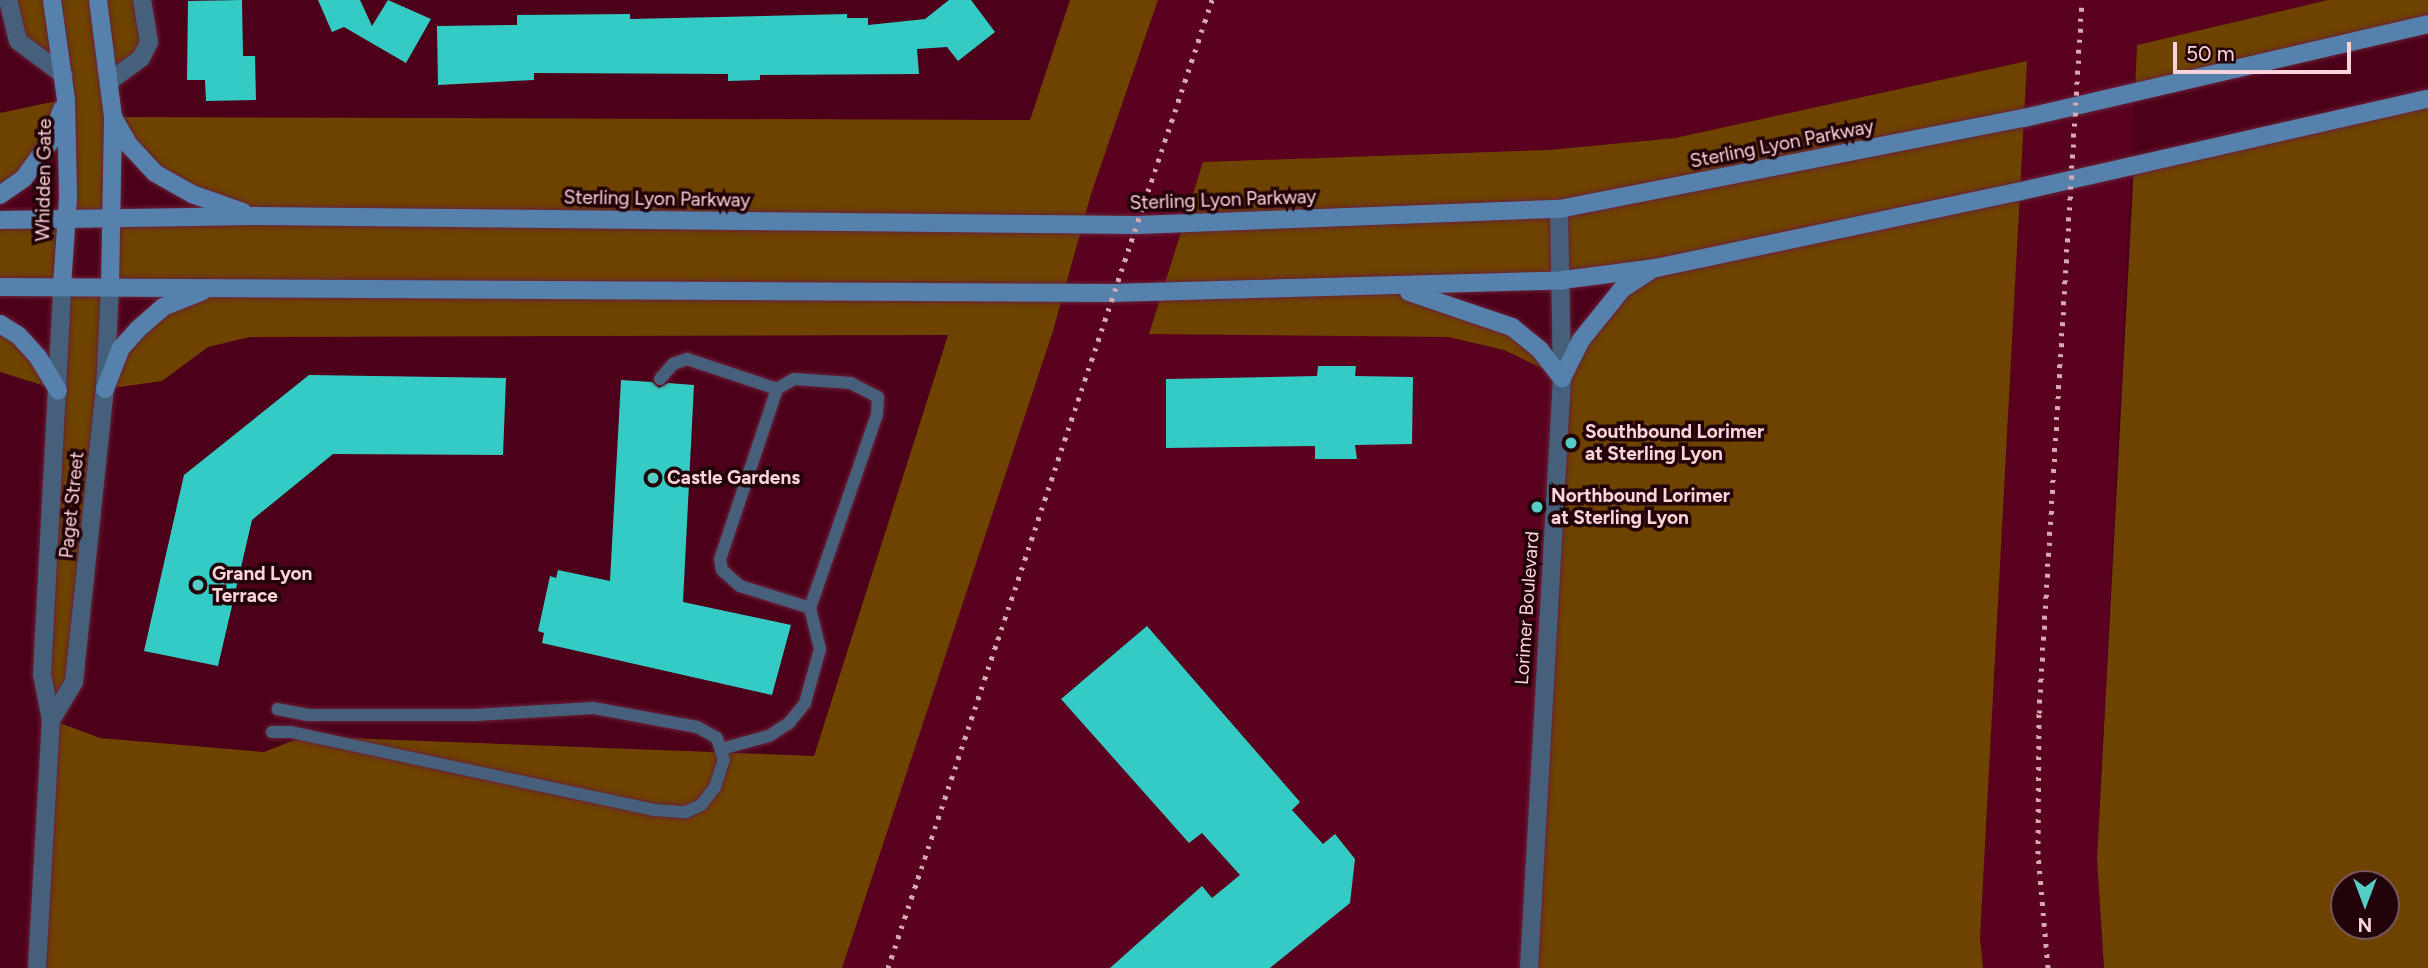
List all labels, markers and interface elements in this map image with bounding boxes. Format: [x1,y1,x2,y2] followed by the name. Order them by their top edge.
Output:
[2176,28,2354,72] scale bar
[2186,41,2235,66] text: 50 m
[1688,115,1876,173] street label: Sterling Lyon Parkway
[32,118,56,242] street label: Whidden Gate
[1129,185,1317,215] street label: Sterling Lyon Parkway
[563,186,751,212] street label: Sterling Lyon Parkway
[1585,421,1764,465] place label: Southbound Lorimer at Sterling Lyon
[1563,435,1579,451] marker: Southbound Lorimer at Sterling Lyon
[55,451,89,559] street label: Paget Street
[667,467,800,489] place label: Castle Gardens
[645,470,661,486] marker: Castle Gardens
[1551,485,1730,529] place label: Northbound Lorimer at Sterling Lyon
[1529,499,1545,515] marker: Northbound Lorimer at Sterling Lyon
[1510,530,1544,686] street label: Lorimer Boulevard
[212,563,312,607] place label: Grand Lyon Terrace
[190,577,206,593] marker: Grand Lyon Terrace
[2330,870,2400,940] north arrow
[2358,913,2372,936] text: N

